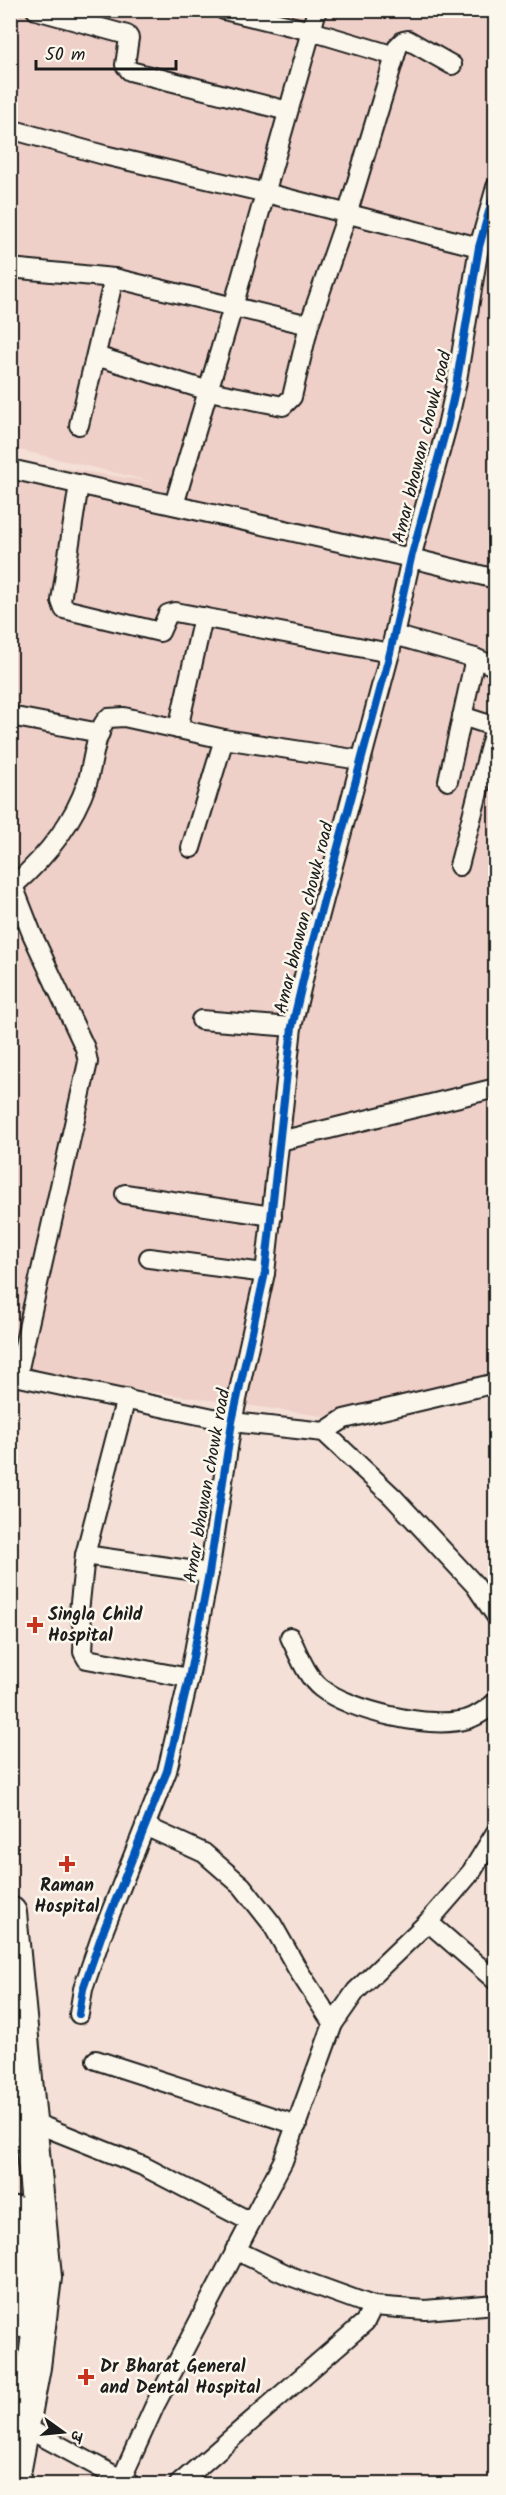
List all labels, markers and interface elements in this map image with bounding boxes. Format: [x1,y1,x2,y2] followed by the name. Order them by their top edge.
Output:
[36,33,176,71] scale bar
[45,41,85,70] text: 50 m
[385,347,461,546] street label: Amar bhawan chowk road
[267,818,343,1017] street label: Amar bhawan chowk road
[177,1386,240,1585] street label: Amar bhawan chowk road
[48,1601,143,1651] place label: Singla Child Hospital
[26,1616,44,1634] marker: Singla Child Hospital
[58,1855,76,1873] marker: Raman Hospital
[35,1872,100,1922] place label: Raman Hospital
[100,2353,261,2403] place label: Dr Bharat General and Dental Hospital
[77,2368,95,2386] marker: Dr Bharat General and Dental Hospital
[33,2402,93,2462] north arrow
[62,2427,89,2446] text: उ

